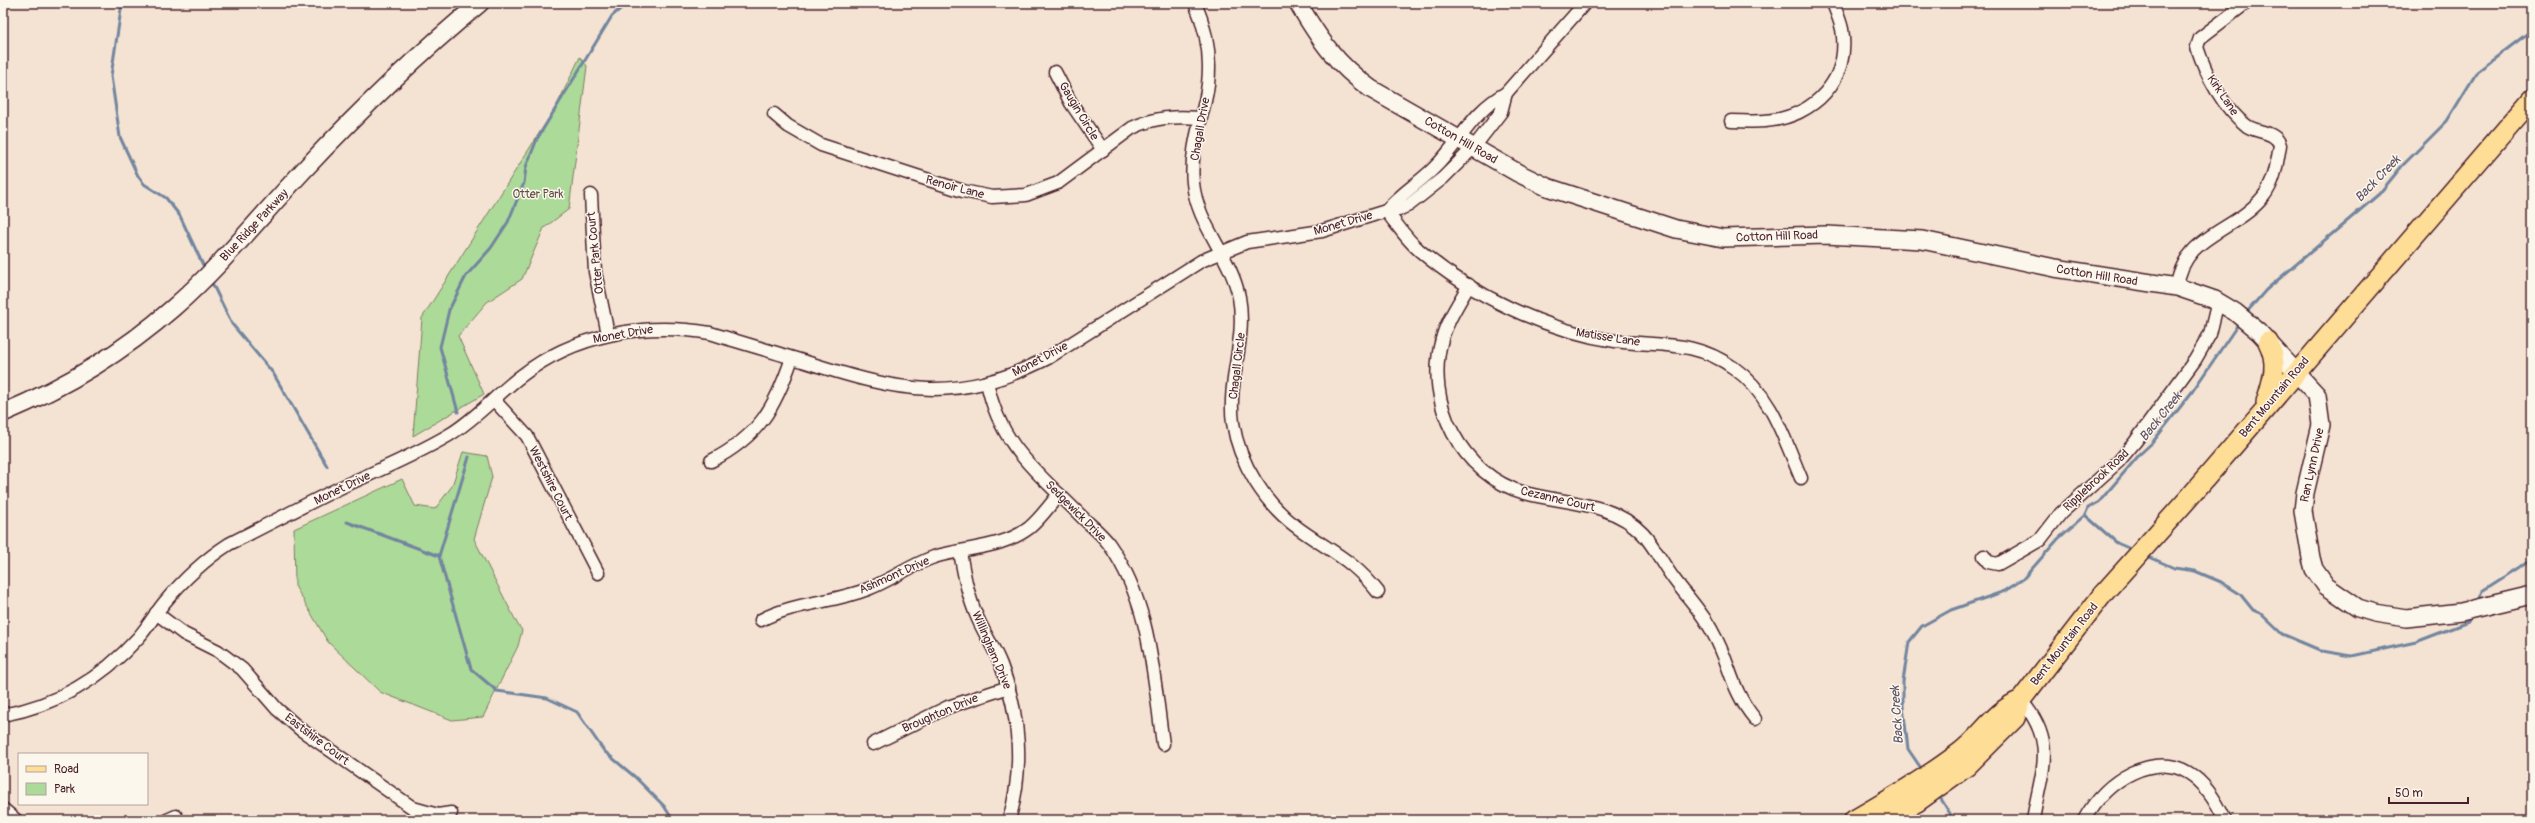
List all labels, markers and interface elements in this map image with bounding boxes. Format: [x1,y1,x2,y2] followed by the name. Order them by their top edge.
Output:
[2204,72,2242,119] street label: Kirk Lane
[1055,79,1102,143] street label: Gaugin Circle
[1188,96,1213,162] street label: Chagall Drive
[1421,113,1500,168] street label: Cotton Hill Road
[2352,151,2405,205] water label: Back Creek
[924,172,986,202] street label: Renoir Lane
[217,186,292,265] street label: Blue Ridge Parkway
[512,187,564,202] park label: Otter Park
[1312,208,1374,239] street label: Monet Drive
[584,211,607,295] street label: Otter Park Court
[1736,228,1818,245] street label: Cotton Hill Road
[2055,262,2139,289] street label: Cotton Hill Road
[592,322,654,347] street label: Monet Drive
[1575,325,1641,350] street label: Matisse Lane
[1226,332,1249,400] street label: Chagall Circle
[1010,339,1071,380] street label: Monet Drive
[2236,354,2313,441] street label: Bent Mountain Road
[2136,387,2187,445] water label: Back Creek
[2297,427,2328,503] street label: Ran Lynn Drive
[525,444,576,523] street label: Westshire Court
[2060,446,2132,515] street label: Ripplebrook Road
[312,468,373,509] street label: Monet Drive
[1042,478,1109,545] street label: Sedgewick Drive
[1519,484,1597,515] street label: Cezanne Court
[857,553,932,598] street label: Ashmont Drive
[2027,600,2101,689] street label: Bent Mountain Road
[968,609,1015,691] street label: Willingham Drive
[1887,683,1907,745] water label: Back Creek
[900,691,981,736] street label: Broughton Drive
[282,710,352,769] street label: Eastshire Court
[18,753,148,805] legend
[54,762,79,777] text: Road
[2389,779,2468,805] scale bar
[54,782,75,797] text: Park
[2395,786,2423,801] text: 50 m

